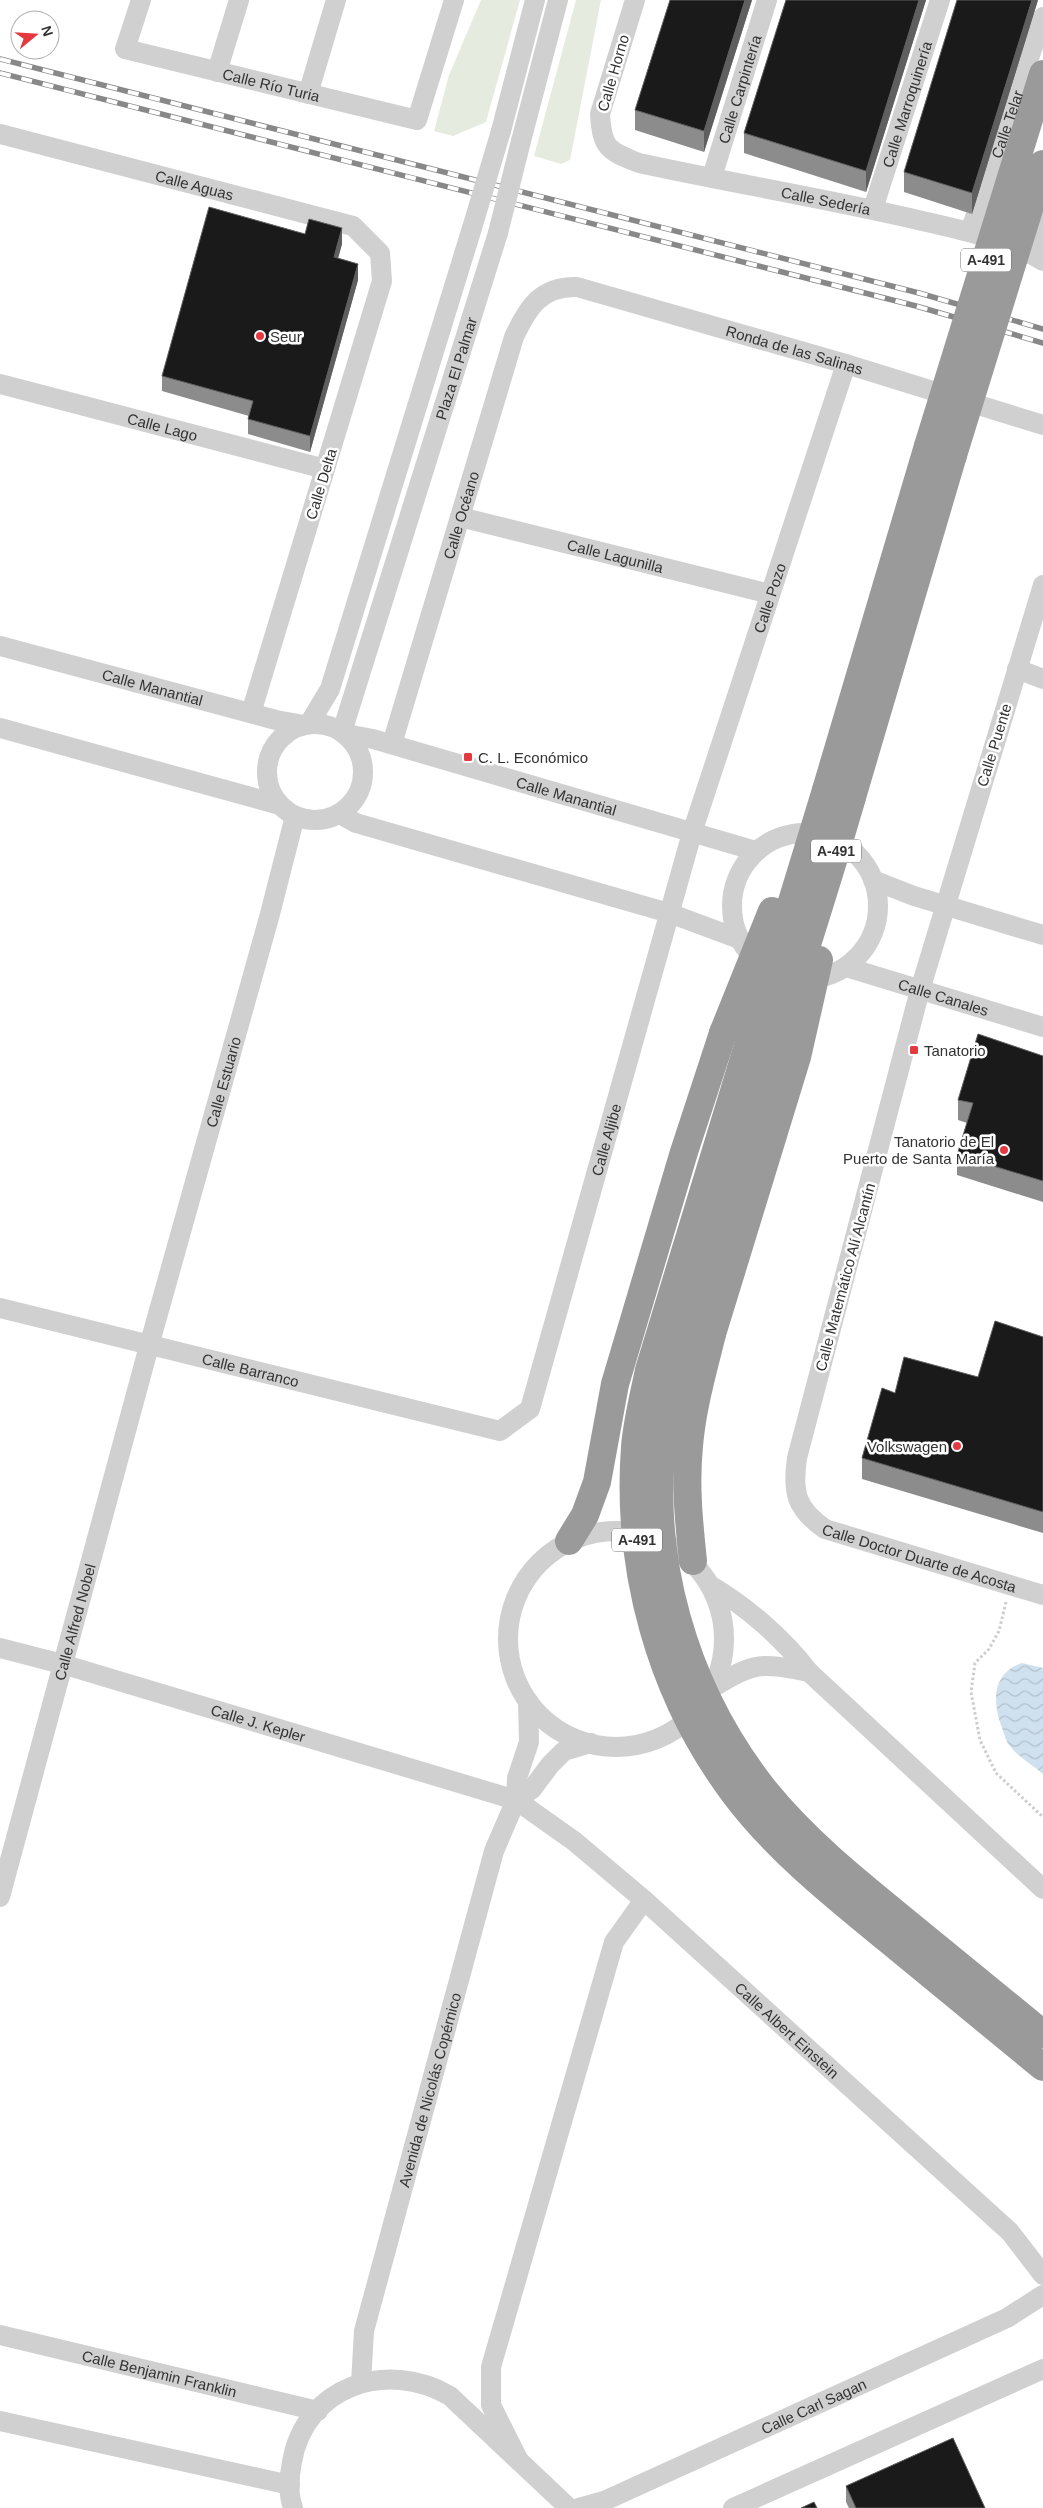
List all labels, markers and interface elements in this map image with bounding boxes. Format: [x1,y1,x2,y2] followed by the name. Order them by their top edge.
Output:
[10,10,60,60] north arrow
[38,24,57,38] text: N
[714,32,764,145] street label: Calle Carpintería
[594,33,632,113] street label: Calle Horno
[878,38,935,170] street label: Calle Marroquinería
[221,65,322,105] street label: Calle Río Turia
[987,88,1026,160] street label: Calle Telar
[154,166,235,203] street label: Calle Aguas
[780,183,873,218] street label: Calle Sedería
[961,248,1011,272] road number: A-491
[432,315,480,422] street label: Plaza El Palmar
[724,322,865,377] street label: Ronda de las Salinas
[270,328,302,345] place label: Seur
[254,330,266,342] marker: Seur
[126,409,199,444] street label: Calle Lago
[302,446,340,522] street label: Calle Delta
[439,469,482,561] street label: Calle Océano
[565,535,666,576] street label: Calle Lagunilla
[750,561,789,635] street label: Calle Pozo
[100,665,205,709] street label: Calle Manantial
[973,701,1015,789] street label: Calle Puente
[478,749,588,766] place label: C. L. Económico
[462,751,474,763] marker: C. L. Económico
[514,773,618,818] street label: Calle Manantial
[811,839,861,862] road number: A-491
[896,975,991,1018] street label: Calle Canales
[202,1035,244,1129] street label: Calle Estuario
[924,1042,986,1059] place label: Tanatorio
[908,1044,920,1056] marker: Tanatorio
[588,1102,624,1178] street label: Calle Aljibe
[843,1133,995,1167] place label: Tanatorio de El Puerto de Santa María
[998,1144,1010,1156] marker: Tanatorio de El Puerto de Santa María
[812,1181,878,1373] street label: Calle Matemático Alí Alcantín
[200,1350,301,1390] street label: Calle Barranco
[867,1438,947,1455] place label: Volkswagen
[951,1440,963,1452] marker: Volkswagen
[820,1520,1019,1595] street label: Calle Doctor Duarte de Acosta
[612,1528,662,1552] road number: A-491
[51,1562,98,1682] street label: Calle Alfred Nobel
[209,1701,308,1745] street label: Calle J. Kepler
[732,1979,843,2081] street label: Calle Albert Einstein
[395,1991,464,2189] street label: Avenida de Nicolás Copérnico
[80,2346,239,2400] street label: Calle Benjamin Franklin
[758,2375,869,2437] street label: Calle Carl Sagan

